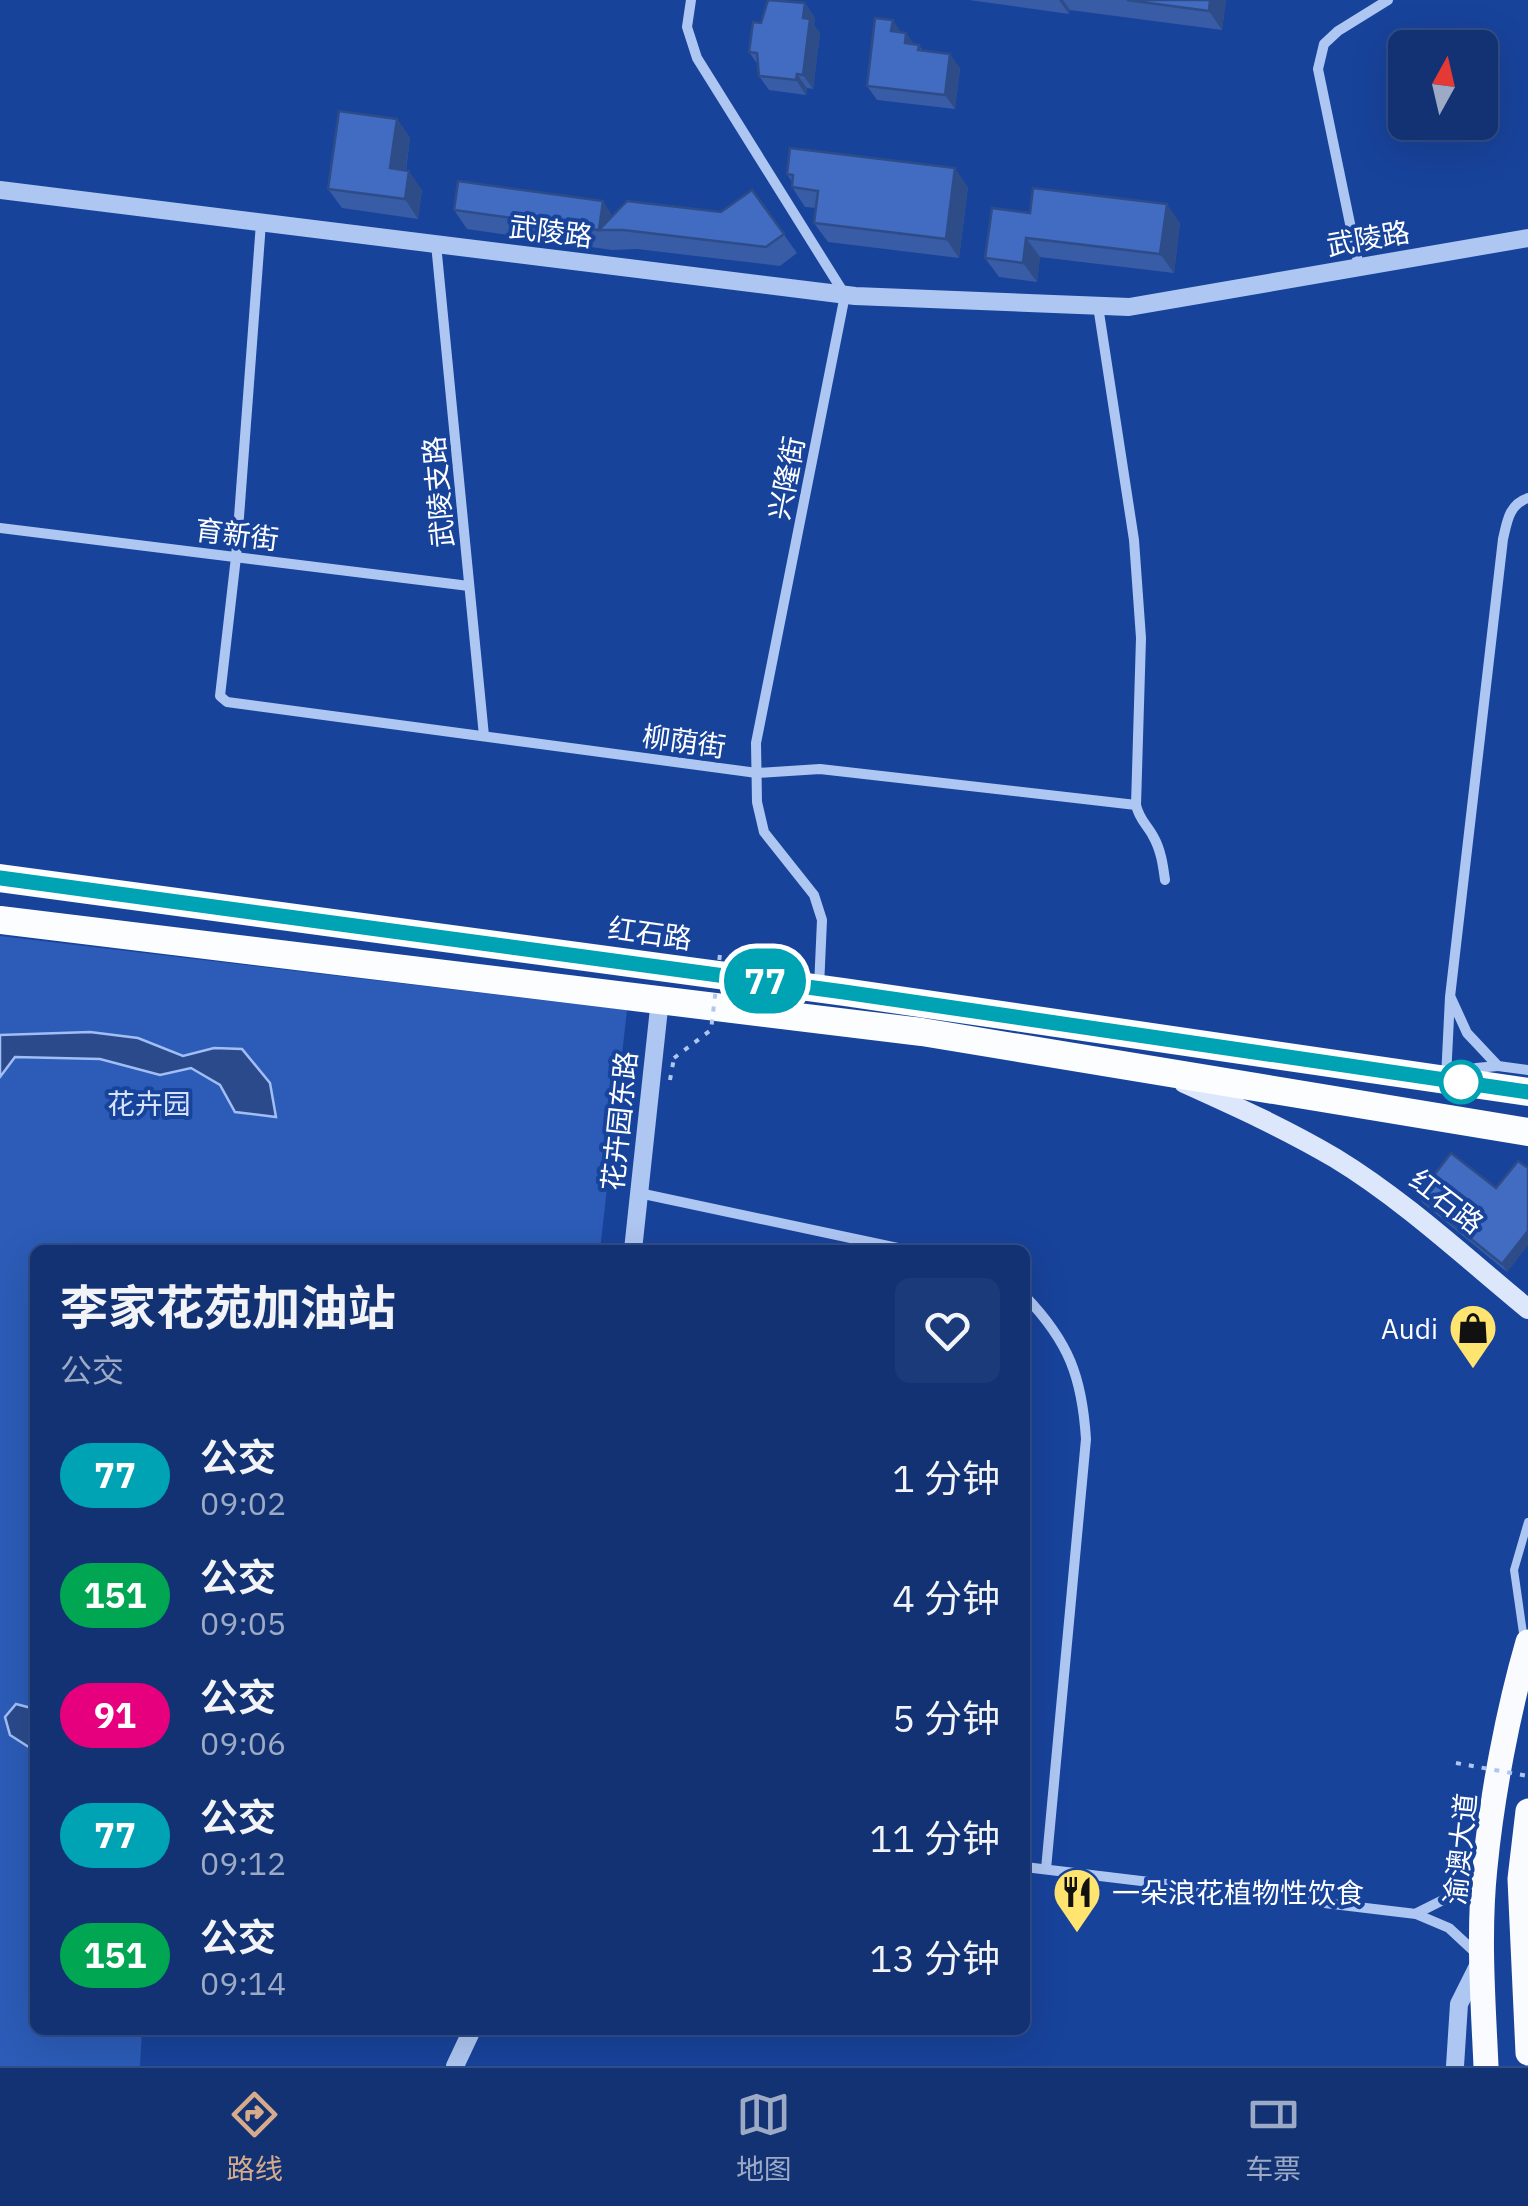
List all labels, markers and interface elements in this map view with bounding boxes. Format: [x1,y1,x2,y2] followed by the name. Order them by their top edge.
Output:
[1388,30,1498,140] north arrow
[1388,30,1498,140] map controls
[507,208,595,254] street label: 武陵路
[1323,212,1413,264] street label: 武陵路
[760,433,812,523] street label: 兴隆街
[415,435,461,549] street label: 武陵支路
[193,511,281,557] street label: 育新街
[640,717,728,765] street label: 柳荫街
[606,909,694,957] street label: 红石路
[720,948,810,1014] line badge: 77
[744,958,786,1004] text: 77
[593,1049,645,1193] street label: 花卉园东路
[1440,1061,1482,1103] unlabelled marker
[107,1085,191,1122] park label: 花卉园
[1403,1161,1491,1241] street label: 红石路
[60,1276,396,1338] text: 李家花苑加油站
[895,1278,1000,1383] button: heart
[1447,1302,1499,1370] shop icon: Audi
[1381,1310,1438,1347] place label: Audi
[60,1349,124,1391] text: 公交
[200,1432,276,1481] text: 公交
[94,1452,136,1498] text: 77
[892,1453,1000,1502] text: 1 分钟
[200,1482,286,1524] text: 09:02
[200,1552,276,1601] text: 公交
[83,1572,147,1618] text: 151
[892,1573,1000,1622] text: 4 分钟
[200,1602,286,1644] text: 09:05
[200,1672,276,1721] text: 公交
[94,1692,136,1738] text: 91
[892,1693,1000,1742] text: 5 分钟
[200,1722,286,1764] text: 09:06
[1436,1791,1484,1907] street label: 渝澳大道
[200,1792,276,1841] text: 公交
[94,1812,136,1858] text: 77
[869,1813,1000,1862] text: 11 分钟
[200,1842,286,1884] text: 09:12
[1051,1866,1103,1934] restaurant icon: 一朵浪花植物性饮食
[1112,1874,1364,1911] place label: 一朵浪花植物性饮食
[200,1912,276,1961] text: 公交
[83,1932,147,1978] text: 151
[869,1933,1000,1982] text: 13 分钟
[200,1962,286,2004] text: 09:14
[227,2087,283,2187] tab: 路线
[736,2087,792,2187] tab: 地图
[1245,2087,1301,2187] tab: 车票

